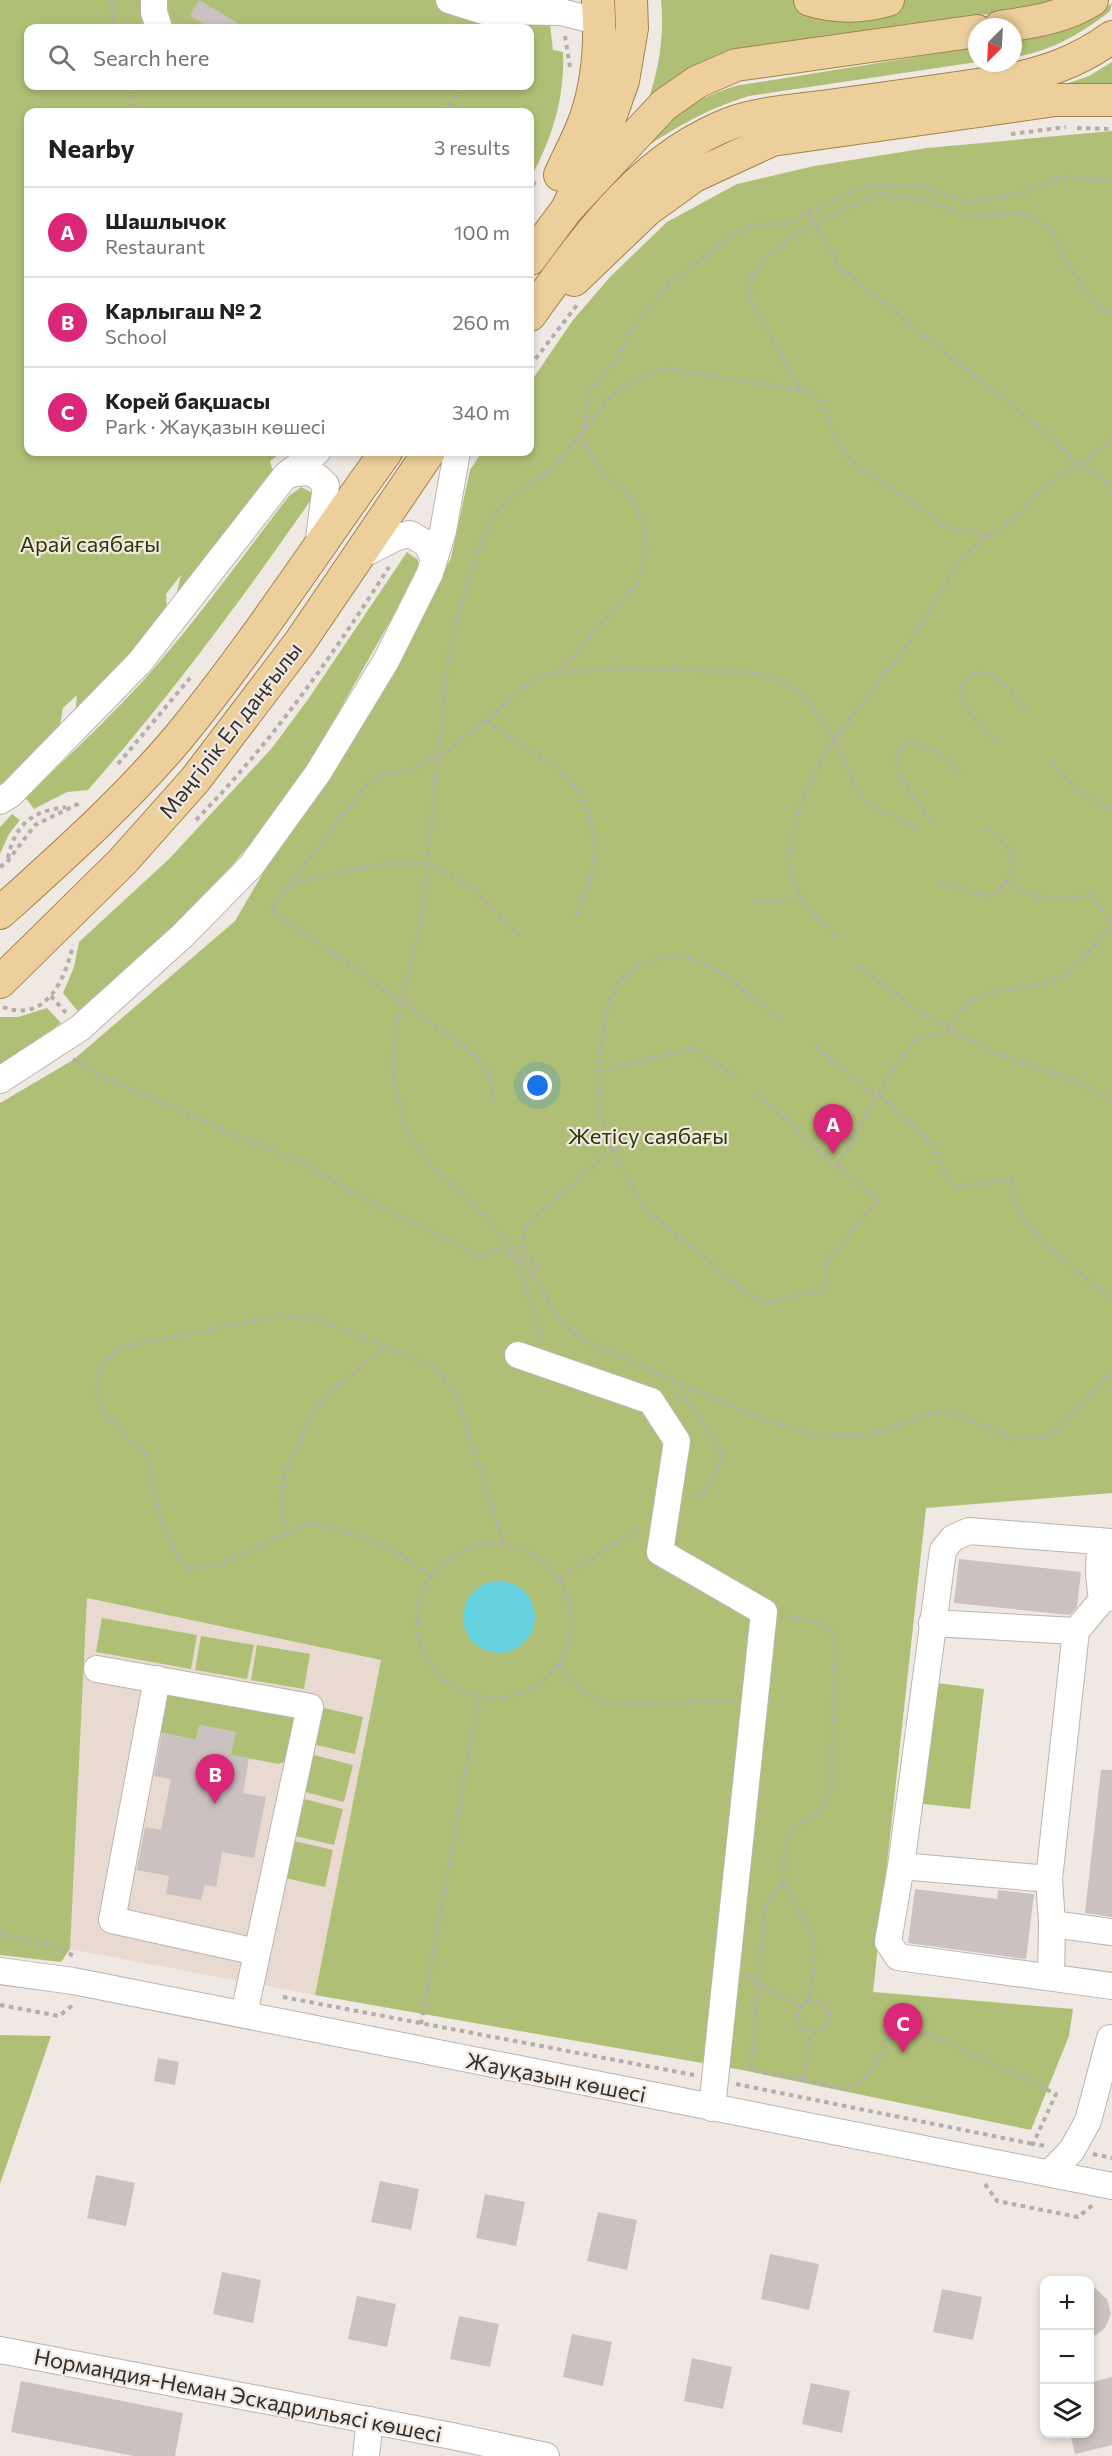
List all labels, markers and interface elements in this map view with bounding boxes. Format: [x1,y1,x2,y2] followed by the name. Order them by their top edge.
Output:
[968,18,1022,72] north arrow
[24,24,534,90] search box
[45,41,78,74] icon: search
[93,44,209,71] text: Search here
[48,132,135,163] text: Nearby
[434,135,510,159] text: 3 results
[105,207,226,234] text: Шашлычок
[60,220,75,244] text: A
[454,220,510,244] text: 100 m
[105,234,205,258] text: Restaurant
[105,297,262,324] text: Карлыгаш № 2
[61,310,74,334] text: B
[452,310,510,334] text: 260 m
[105,324,167,348] text: School
[105,387,270,414] text: Корей бақшасы
[61,400,74,424] text: C
[452,400,510,424] text: 340 m
[105,414,326,438] text: Park · Жауқазын көшесі
[20,530,160,557] park label: Арай саябағы
[153,636,307,824] street label: Мәңгілік Ел даңғылы
[523,1071,552,1100] your location
[814,1104,852,1154] pin: A
[568,1122,728,1149] park label: Жетісу саябағы
[196,1754,234,1804] pin: B
[884,2004,922,2053] pin: C
[464,2046,648,2108] street label: Жауқазын көшесі
[1040,2276,1094,2438] map controls
[1040,2276,1094,2330] button: +
[1040,2330,1094,2384] button: −
[32,2342,444,2448] street label: Нормандия-Неман Эскадрильясі көшесі
[1040,2384,1094,2438] button: layers

